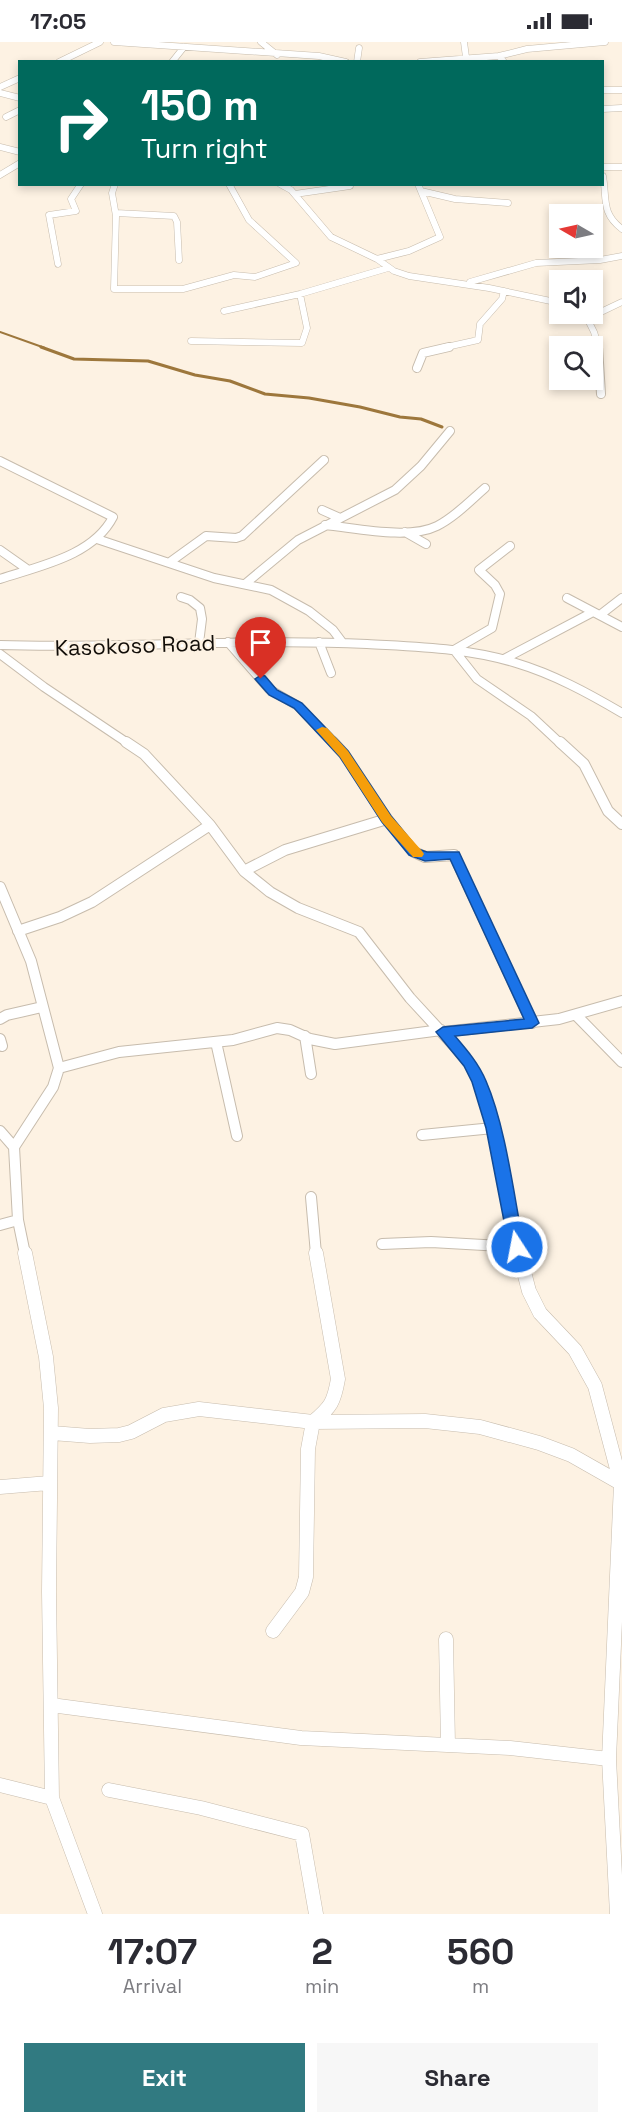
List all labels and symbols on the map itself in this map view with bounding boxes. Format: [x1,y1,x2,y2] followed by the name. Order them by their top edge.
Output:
[549,204,603,258] north arrow
[235,617,286,679] pin
[54,628,216,662] street label: Kasokoso Road
[485,1215,549,1279] position arrow

